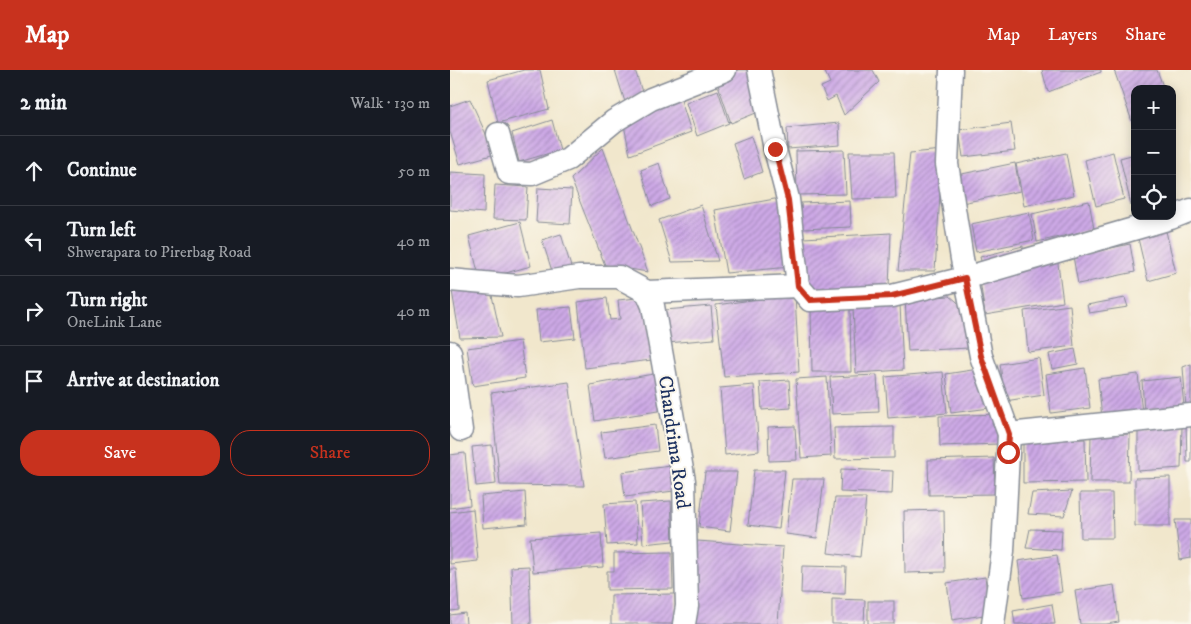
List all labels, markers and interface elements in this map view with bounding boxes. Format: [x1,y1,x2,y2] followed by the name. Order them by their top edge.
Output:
[25,20,69,50] text: Map
[987,24,1020,46] text: Map
[1048,24,1097,46] text: Layers
[1125,24,1166,46] text: Share
[1131,85,1176,220] map controls
[1131,85,1176,130] button: +
[20,90,67,116] text: 2 min
[350,93,430,113] text: Walk · 130 m
[1131,130,1176,175] button: −
[764,138,787,161] route end
[20,157,48,185] icon: ahead
[67,159,137,182] text: Continue
[398,161,430,181] text: 50 m
[1131,175,1176,220] button: locate
[67,219,136,242] text: Turn left
[20,227,48,255] icon: left
[397,231,430,251] text: 40 m
[67,242,251,262] text: Shwerapara to Pirerbag Road
[67,289,147,312] text: Turn right
[20,297,48,325] icon: right
[397,301,430,321] text: 40 m
[67,312,162,332] text: OneLink Lane
[20,367,48,395] icon: arrive
[67,369,219,392] text: Arrive at destination
[652,374,695,511] street label: Chandrima Road
[20,430,220,476] button: Save
[230,430,430,476] button: Share
[997,441,1020,464] route start

